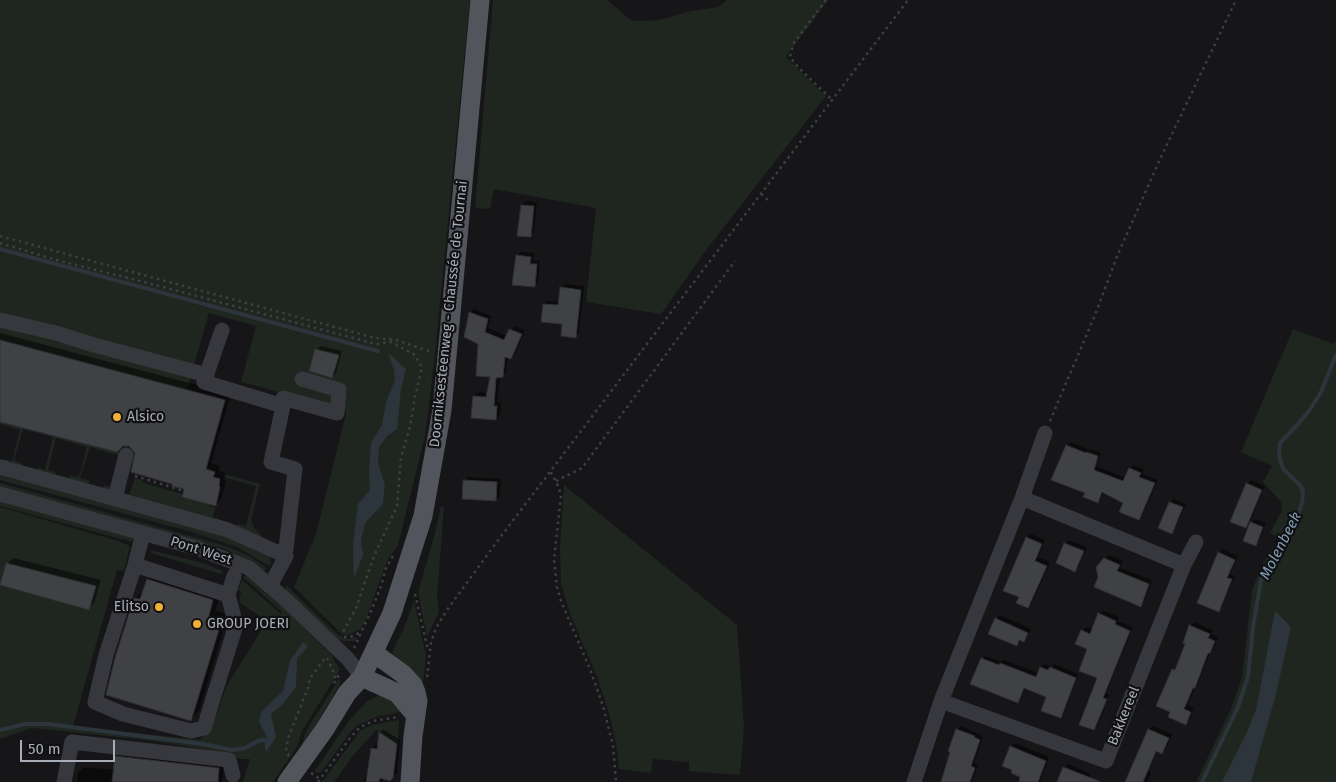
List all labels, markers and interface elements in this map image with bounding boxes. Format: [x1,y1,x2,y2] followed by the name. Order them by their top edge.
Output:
[427,180,471,448] street label: Doorniksesteenweg - Chaussée de Tournai
[127,409,164,425] place label: Alsico
[111,411,123,423] marker: Alsico
[1256,509,1306,583] water label: Molenbeek
[168,533,234,569] street label: Pont West
[114,599,149,615] place label: Elitso
[153,601,165,613] marker: Elitso
[207,616,289,632] place label: GROUP JOERI
[191,618,203,630] marker: GROUP JOERI
[1105,684,1143,748] street label: Bakkereel
[22,730,118,762] scale bar
[28,740,61,758] text: 50 m

